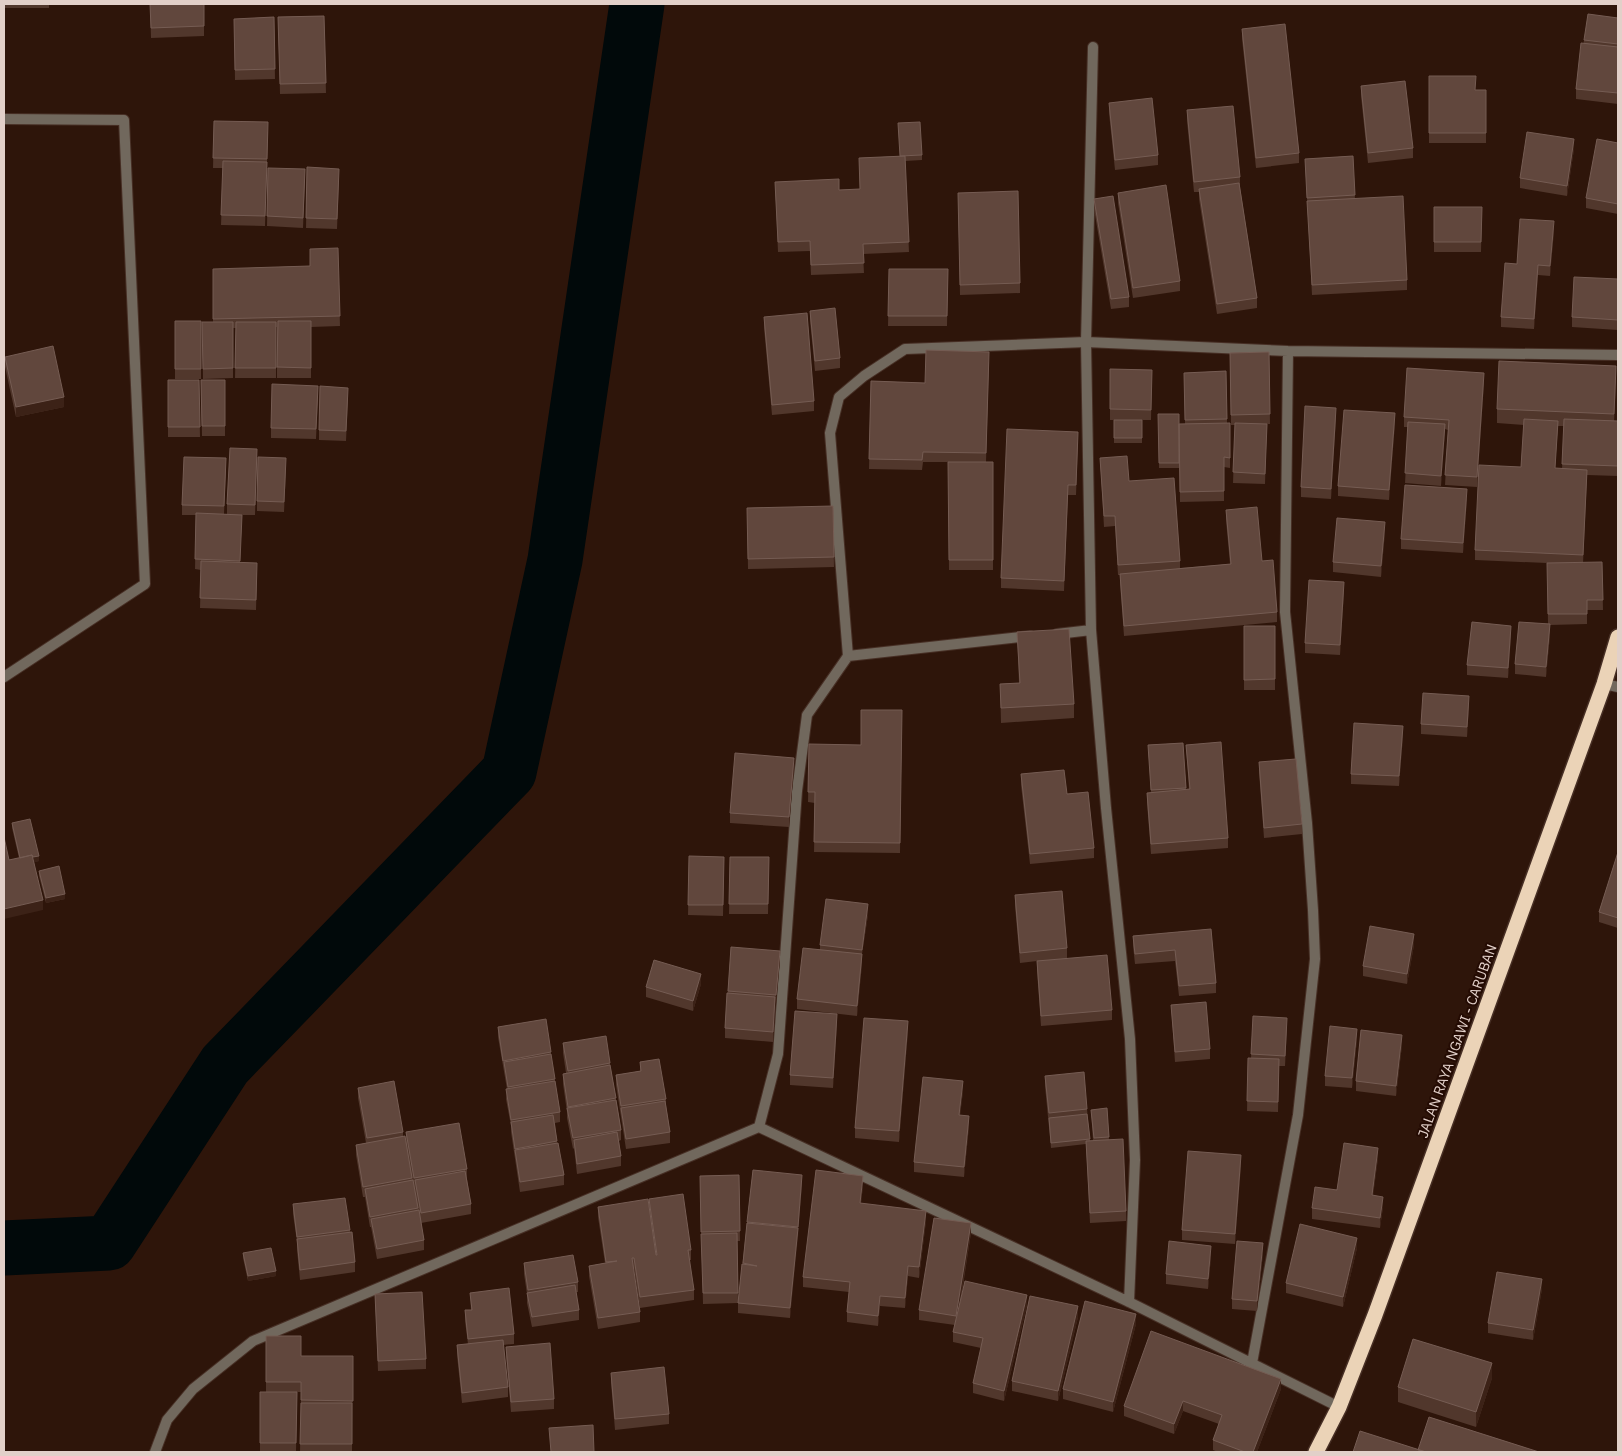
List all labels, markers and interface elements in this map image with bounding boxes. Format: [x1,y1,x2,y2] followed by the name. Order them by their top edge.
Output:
[1413,942,1501,1140] street label: JALAN RAYA NGAWI - CARUBAN

